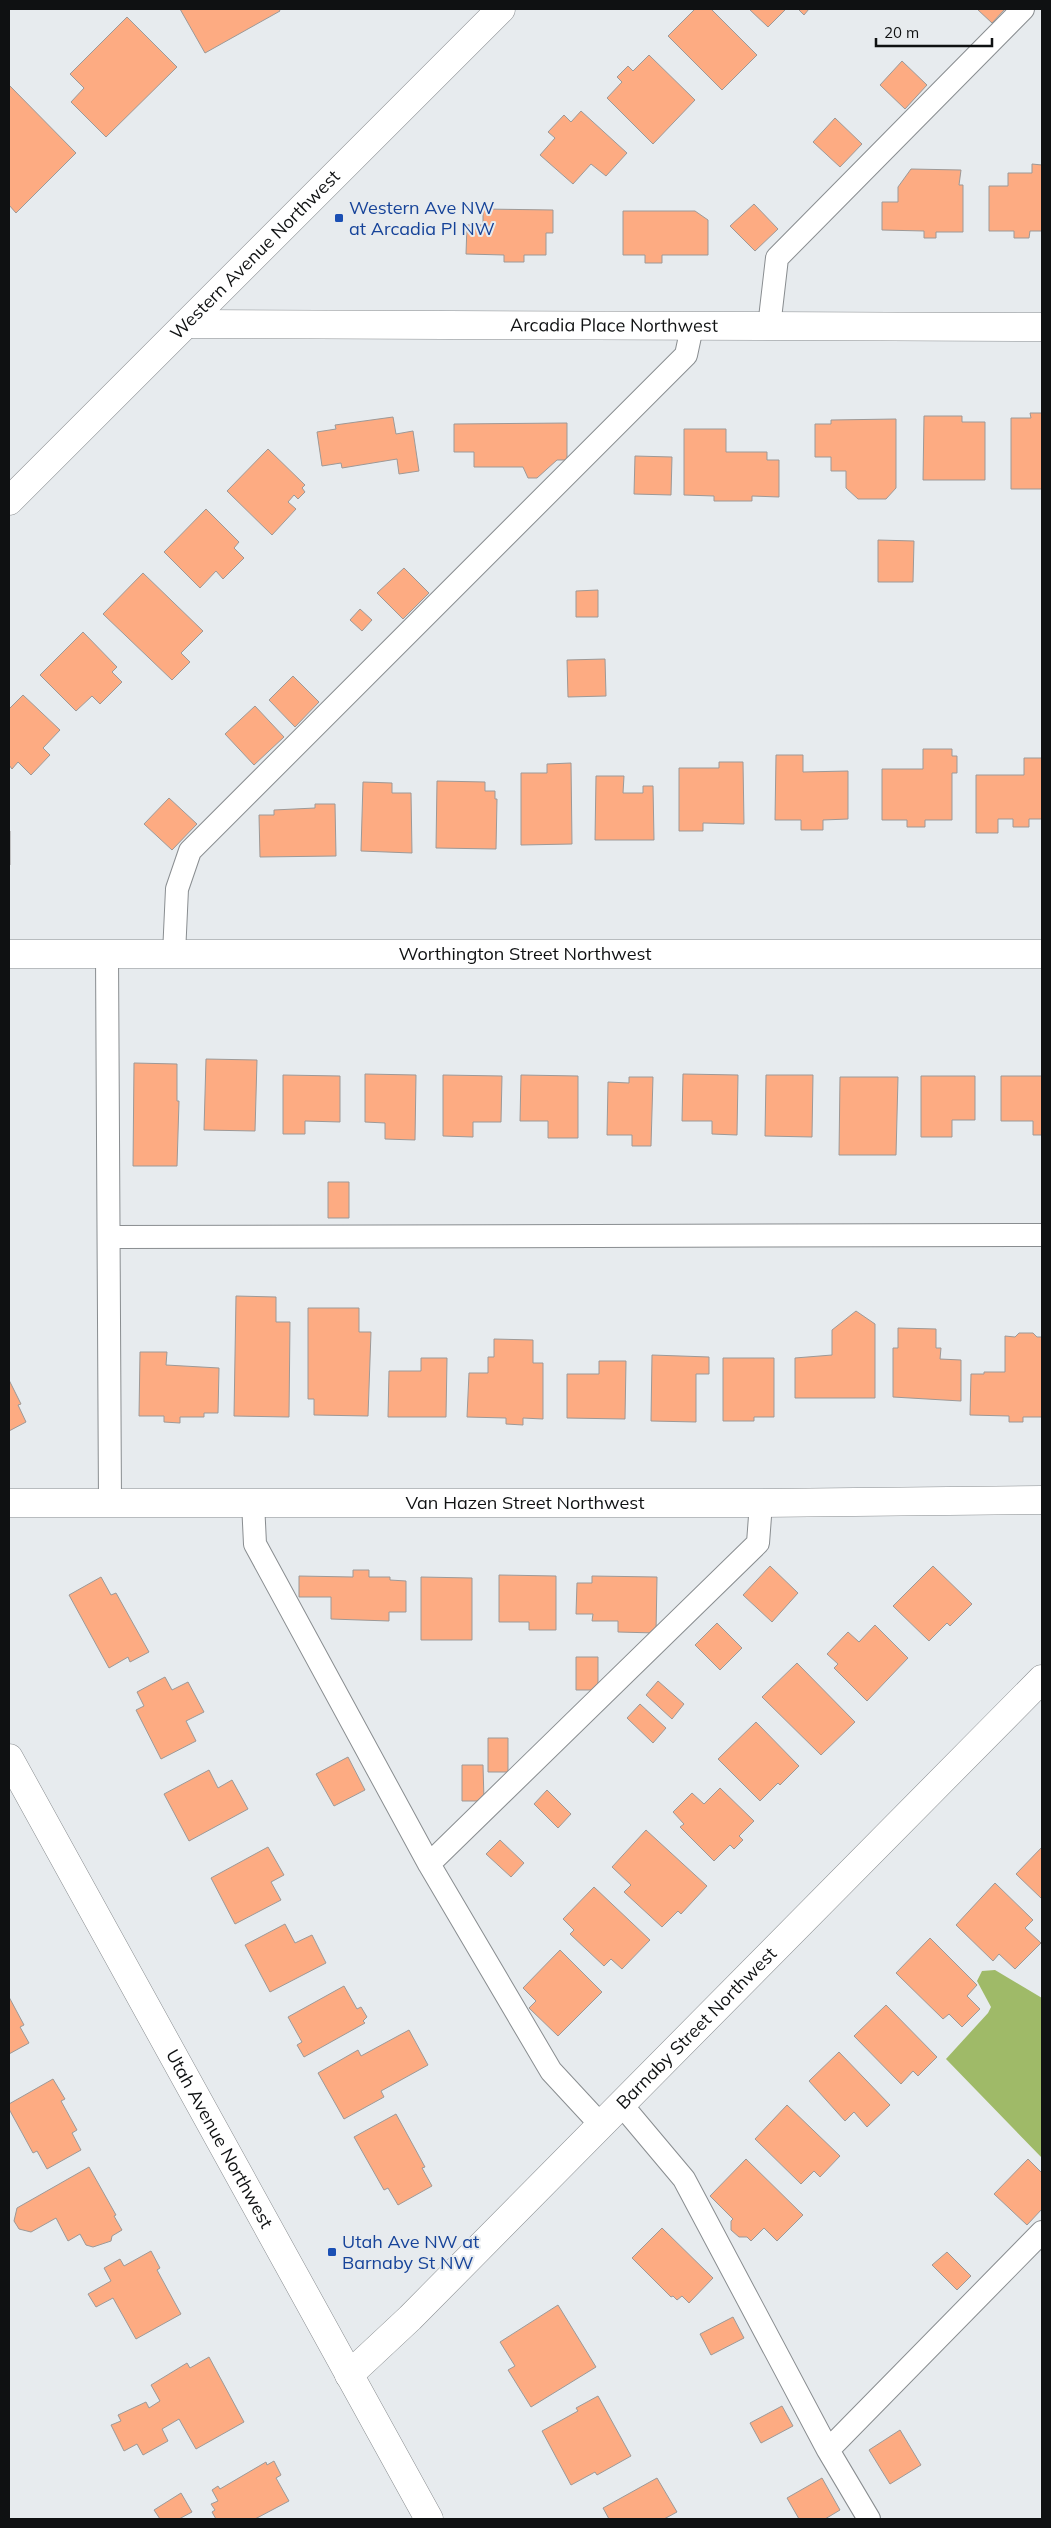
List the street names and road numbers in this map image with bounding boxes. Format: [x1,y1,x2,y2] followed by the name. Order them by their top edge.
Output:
[165,165,344,344] street label: Western Avenue Northwest
[510,313,718,337] street label: Arcadia Place Northwest
[398,942,652,965] street label: Worthington Street Northwest
[406,1491,645,1514] street label: Van Hazen Street Northwest
[611,1942,781,2114] street label: Barnaby Street Northwest
[161,2045,278,2232] street label: Utah Avenue Northwest

